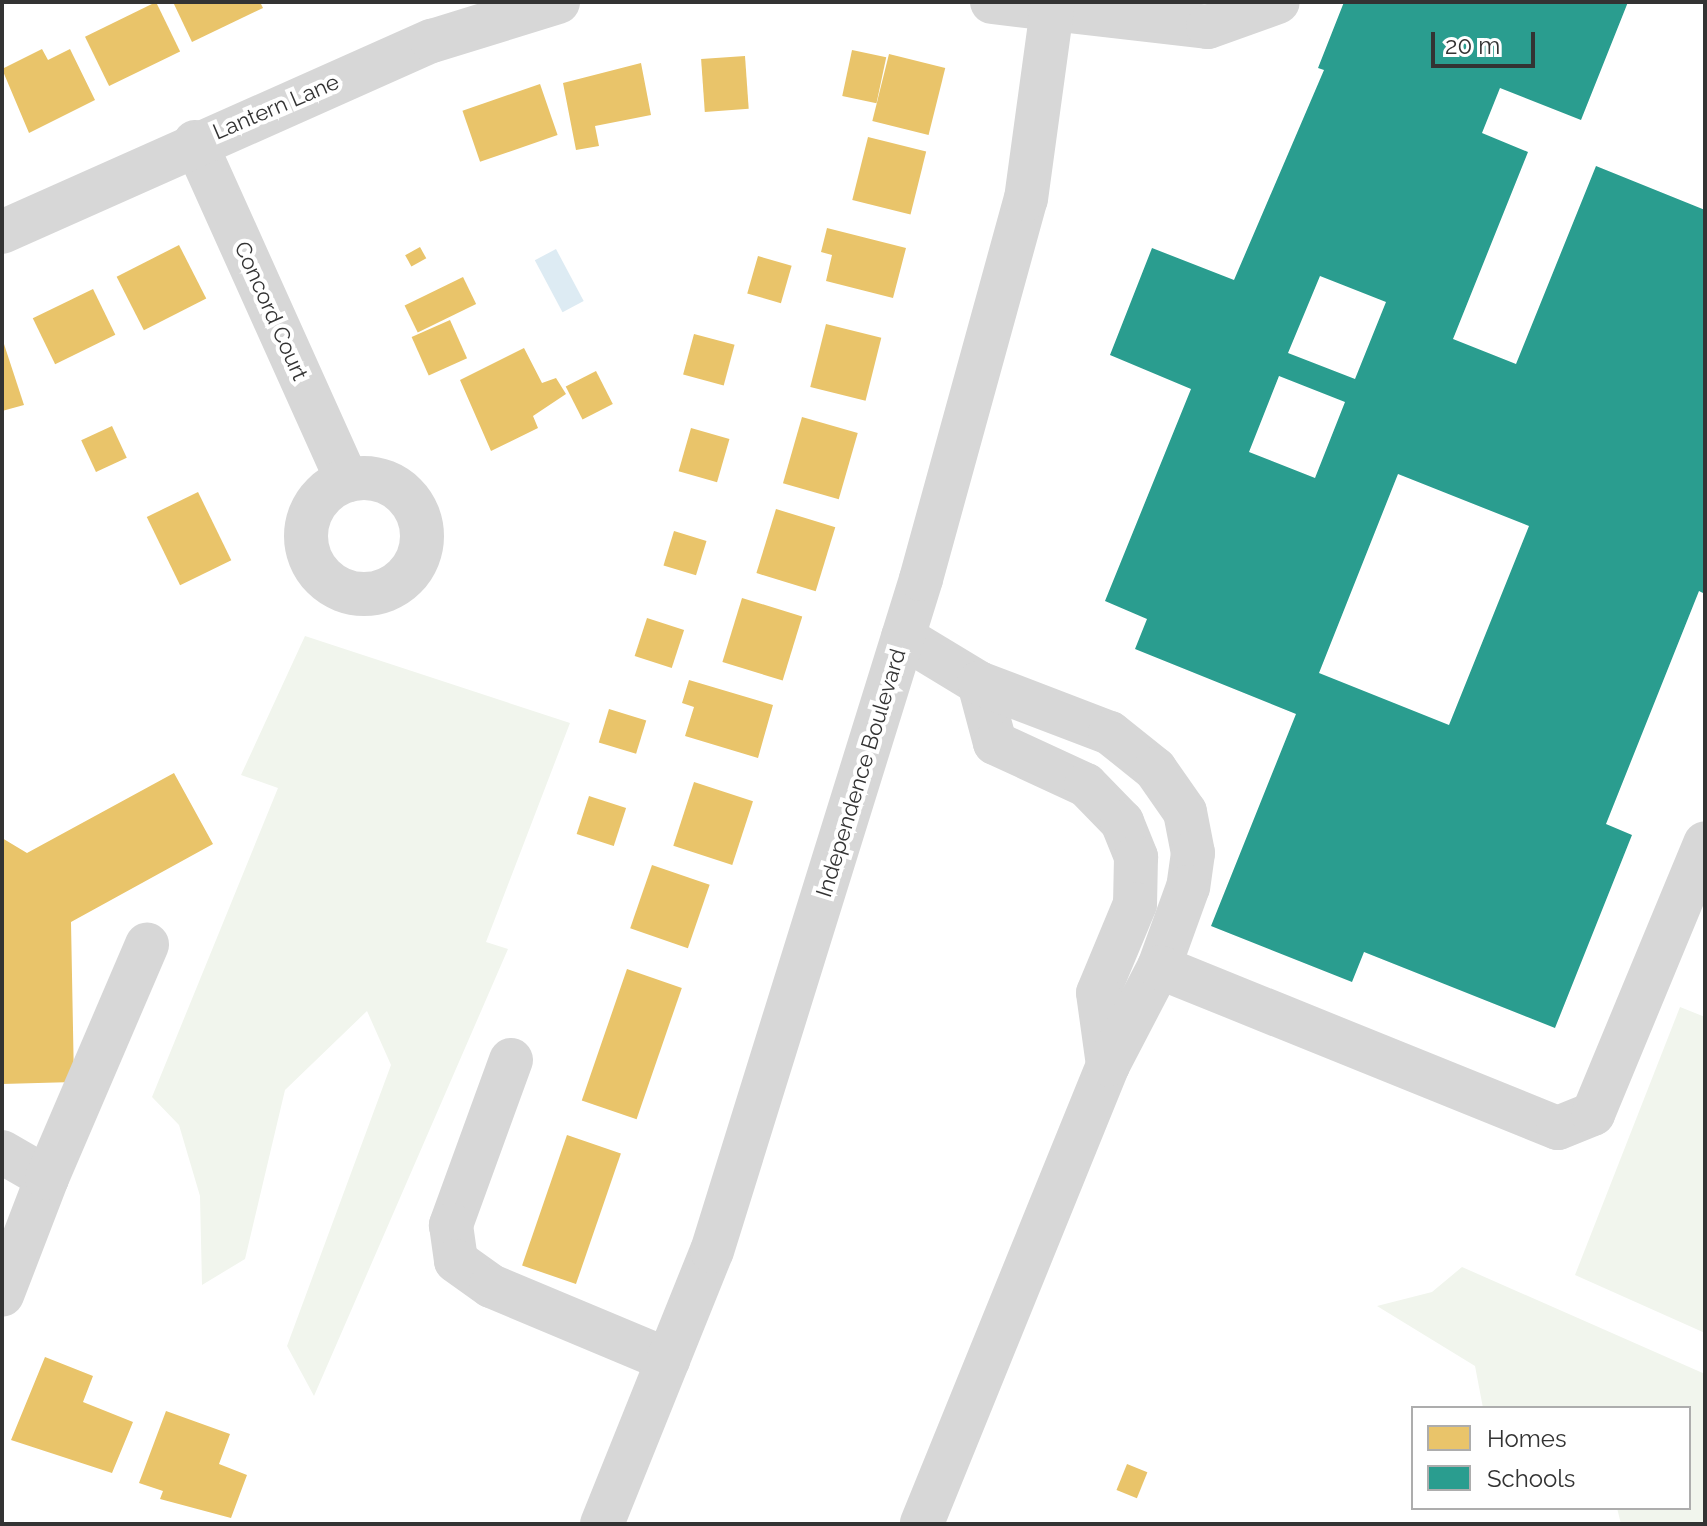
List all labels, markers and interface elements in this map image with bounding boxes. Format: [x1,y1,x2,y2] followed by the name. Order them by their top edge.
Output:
[1435,16,1539,66] scale bar
[1445,31,1500,60] text: 20 m
[209,69,343,145] street label: Lantern Lane
[229,238,313,384] street label: Concord Court
[811,646,911,900] street label: Independence Boulevard
[1411,1406,1691,1510] legend
[1487,1424,1567,1453] text: Homes
[1487,1464,1575,1493] text: Schools

